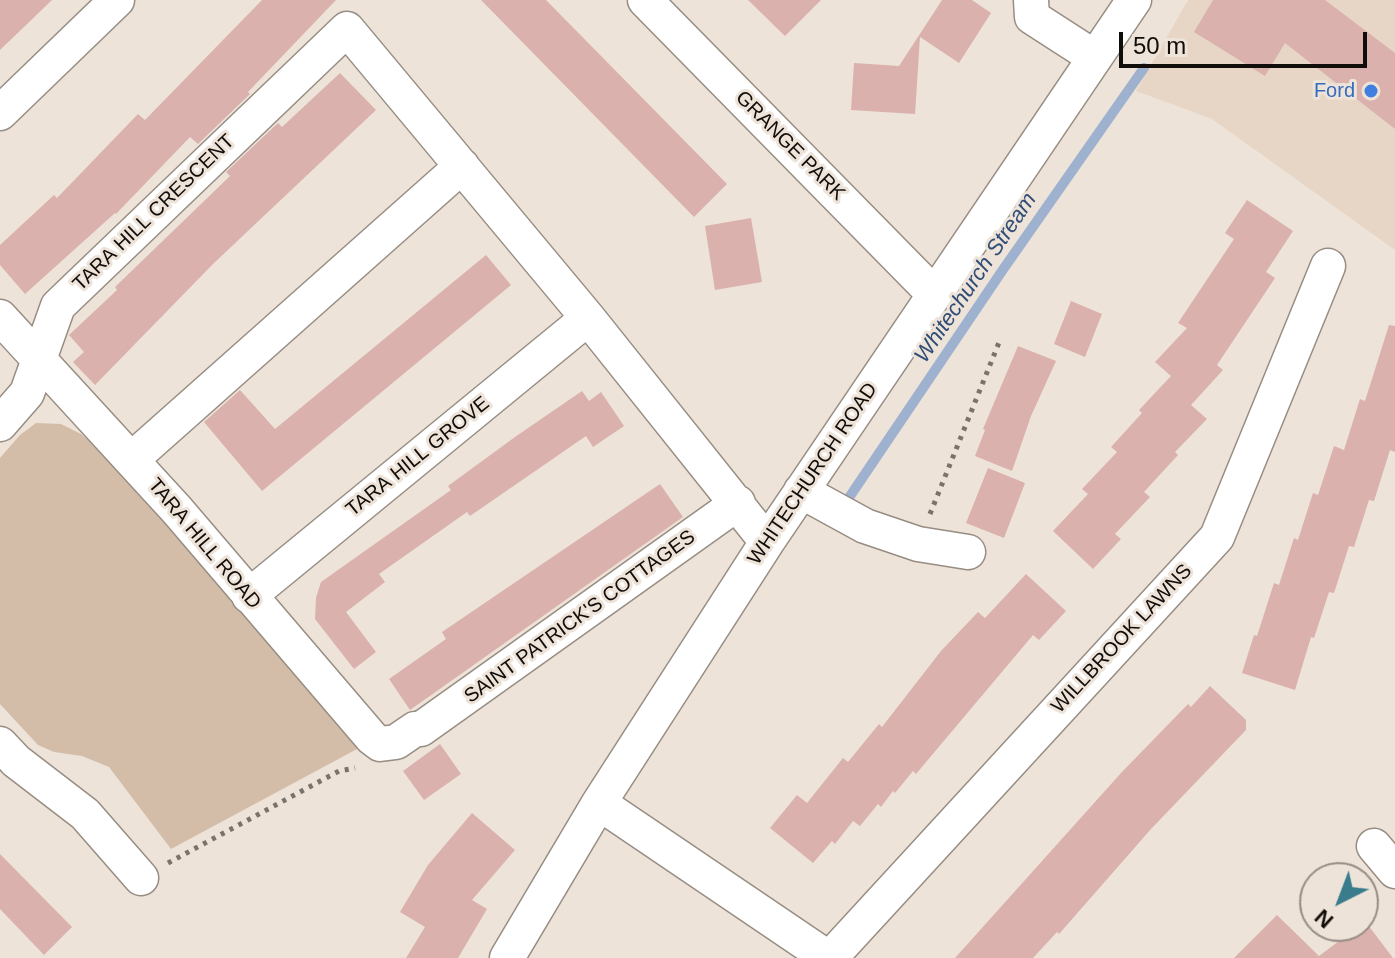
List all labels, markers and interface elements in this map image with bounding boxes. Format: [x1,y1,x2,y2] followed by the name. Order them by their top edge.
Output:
[1123,16,1371,66] scale bar
[1133,32,1186,59] text: 50 m
[1314,79,1355,103] place label: Ford
[1362,82,1380,100] marker: Ford
[730,86,850,206] street label: GRANGE PARK
[68,130,240,296] street label: TARA HILL CRESCENT
[909,188,1043,368] water label: Whitechurch Stream
[743,378,883,570] street label: WHITECHURCH ROAD
[341,392,495,522] street label: TARA HILL GROVE
[142,474,266,614] street label: TARA HILL ROAD
[460,525,700,709] street label: SAINT PATRICK'S COTTAGES
[1047,560,1197,718] street label: WILLBROOK LAWNS
[1299,862,1379,942] north arrow
[1310,904,1338,933] text: N

